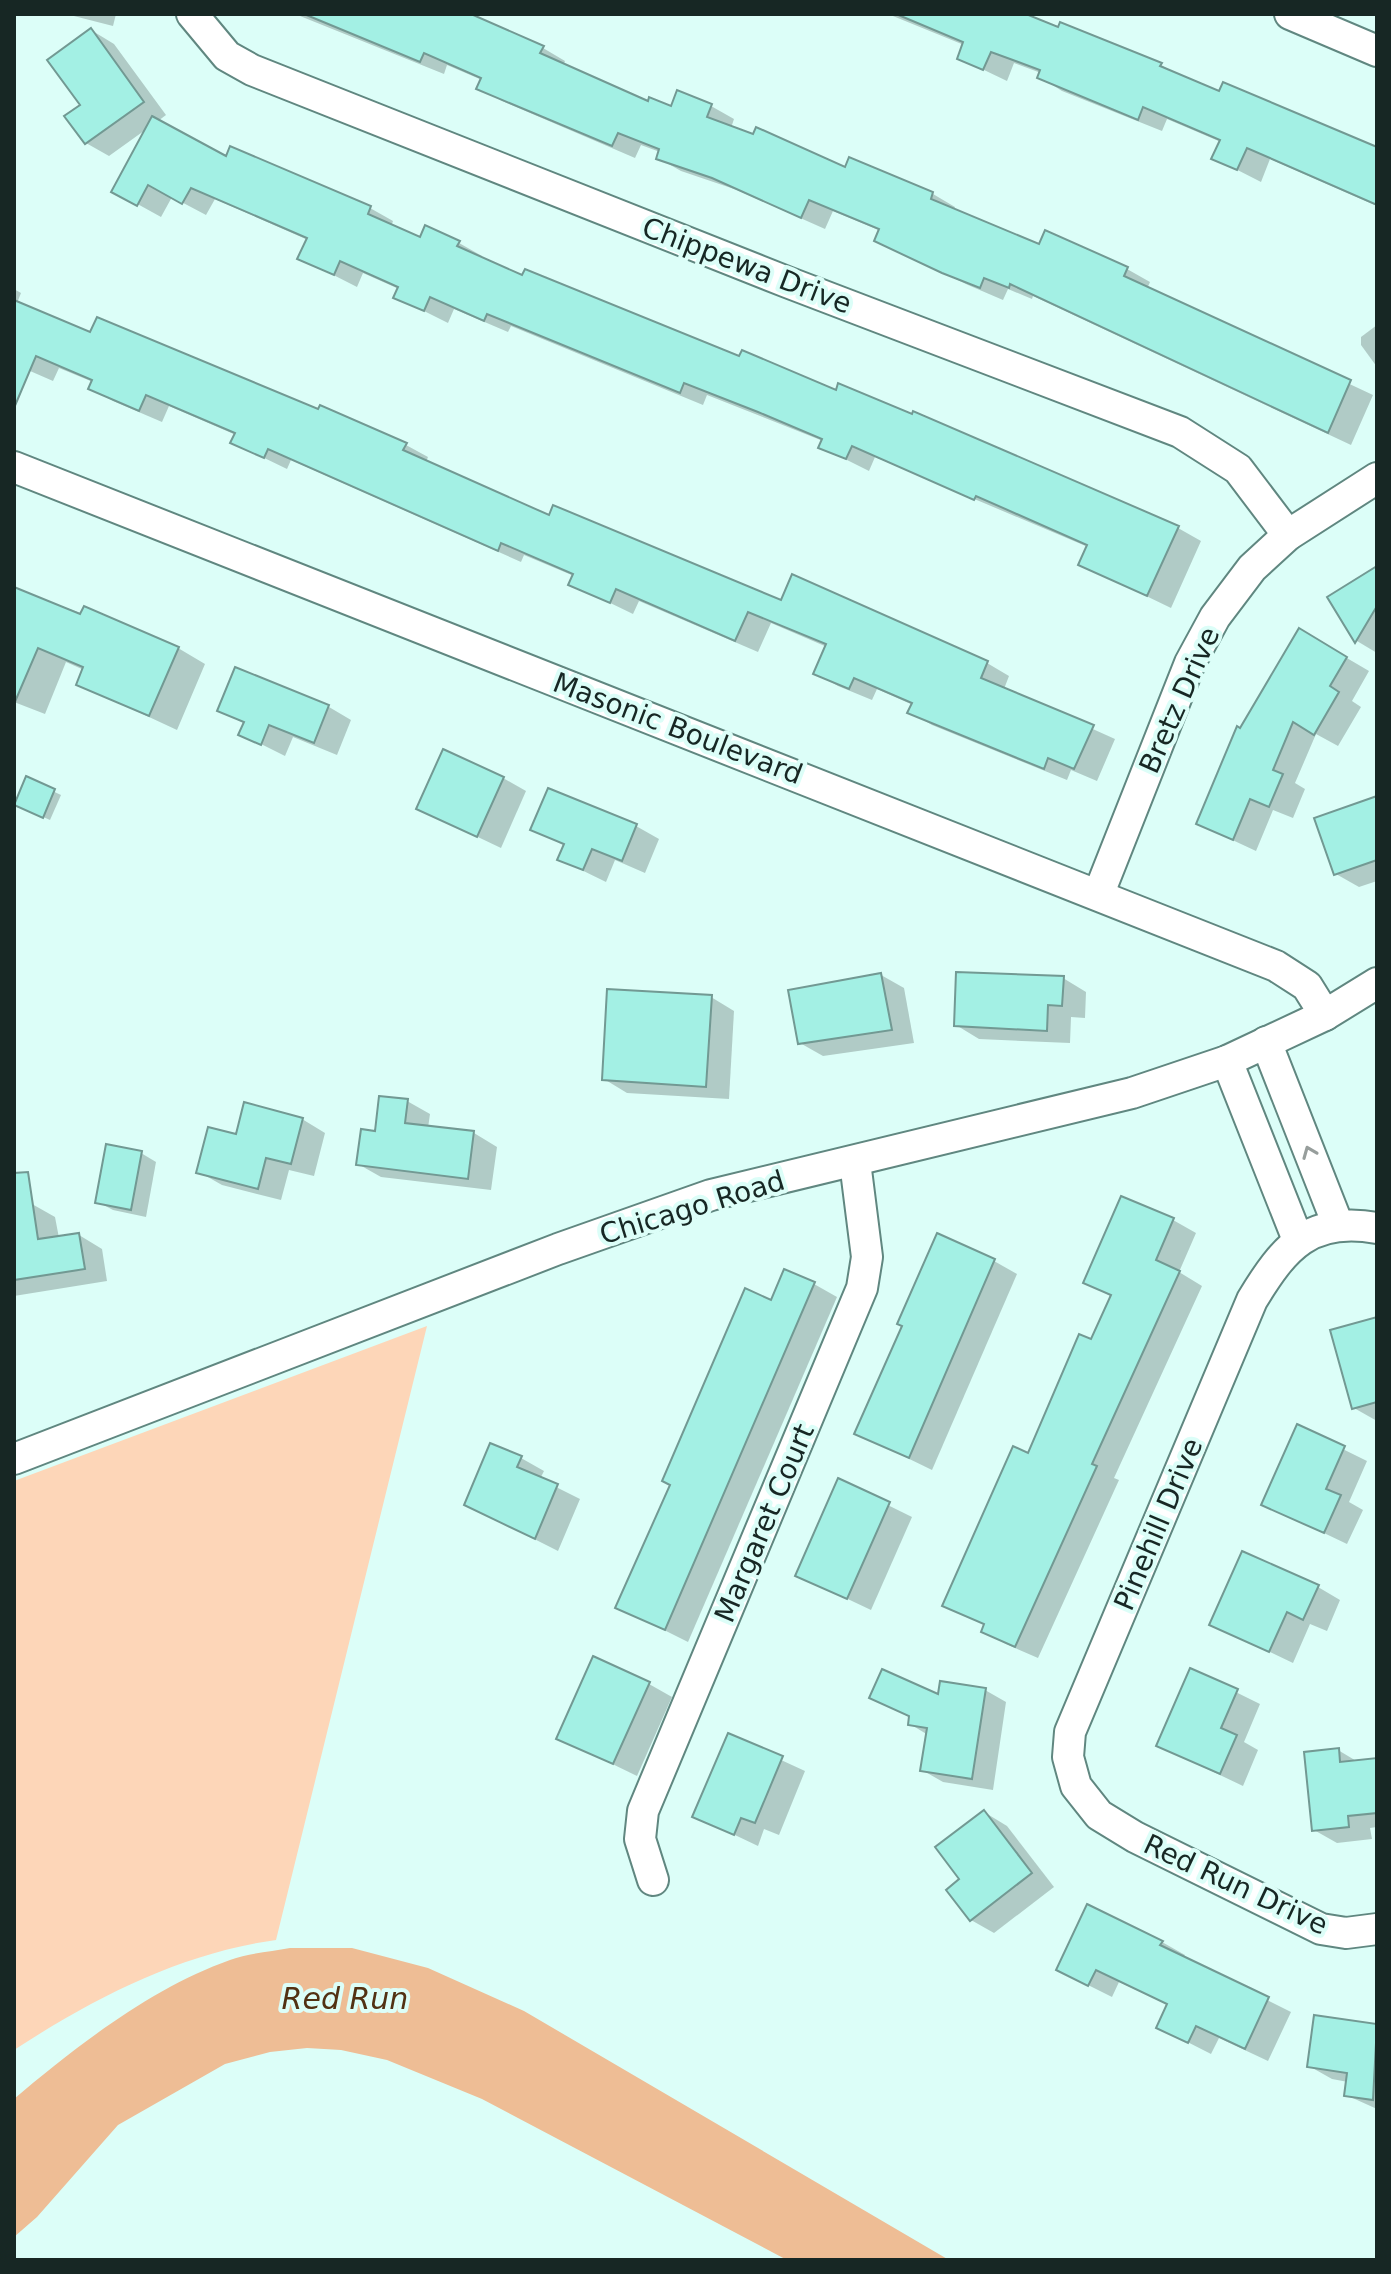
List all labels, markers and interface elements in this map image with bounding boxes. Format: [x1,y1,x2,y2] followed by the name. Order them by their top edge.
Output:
[638,210,856,321] street label: Chippewa Drive
[1133,622,1226,778] street label: Bretz Drive
[548,666,807,791] street label: Masonic Boulevard
[1302,1146,1319,1160] one-way arrow
[596,1164,789,1251] street label: Chicago Road
[708,1419,821,1627] street label: Margaret Court
[1107,1433,1210,1615] street label: Pinehill Drive
[1138,1827,1333,1942] street label: Red Run Drive
[282,1981,408,2016] water label: Red Run

